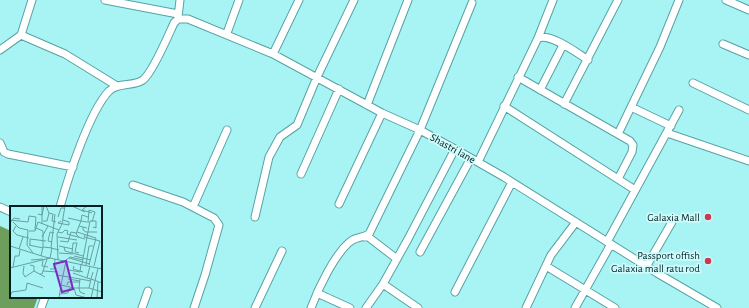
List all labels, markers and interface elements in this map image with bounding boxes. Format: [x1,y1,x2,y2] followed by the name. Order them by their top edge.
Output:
[428,132,477,165] street label: Shastri lane
[10,206,102,298] inset map
[647,212,700,223] place label: Galaxia Mall
[703,212,713,222] marker: Galaxia Mall
[611,250,700,274] place label: Passport offish Galaxia mall ratu rod
[703,256,713,266] marker: Passport offish Galaxia mall ratu rod

